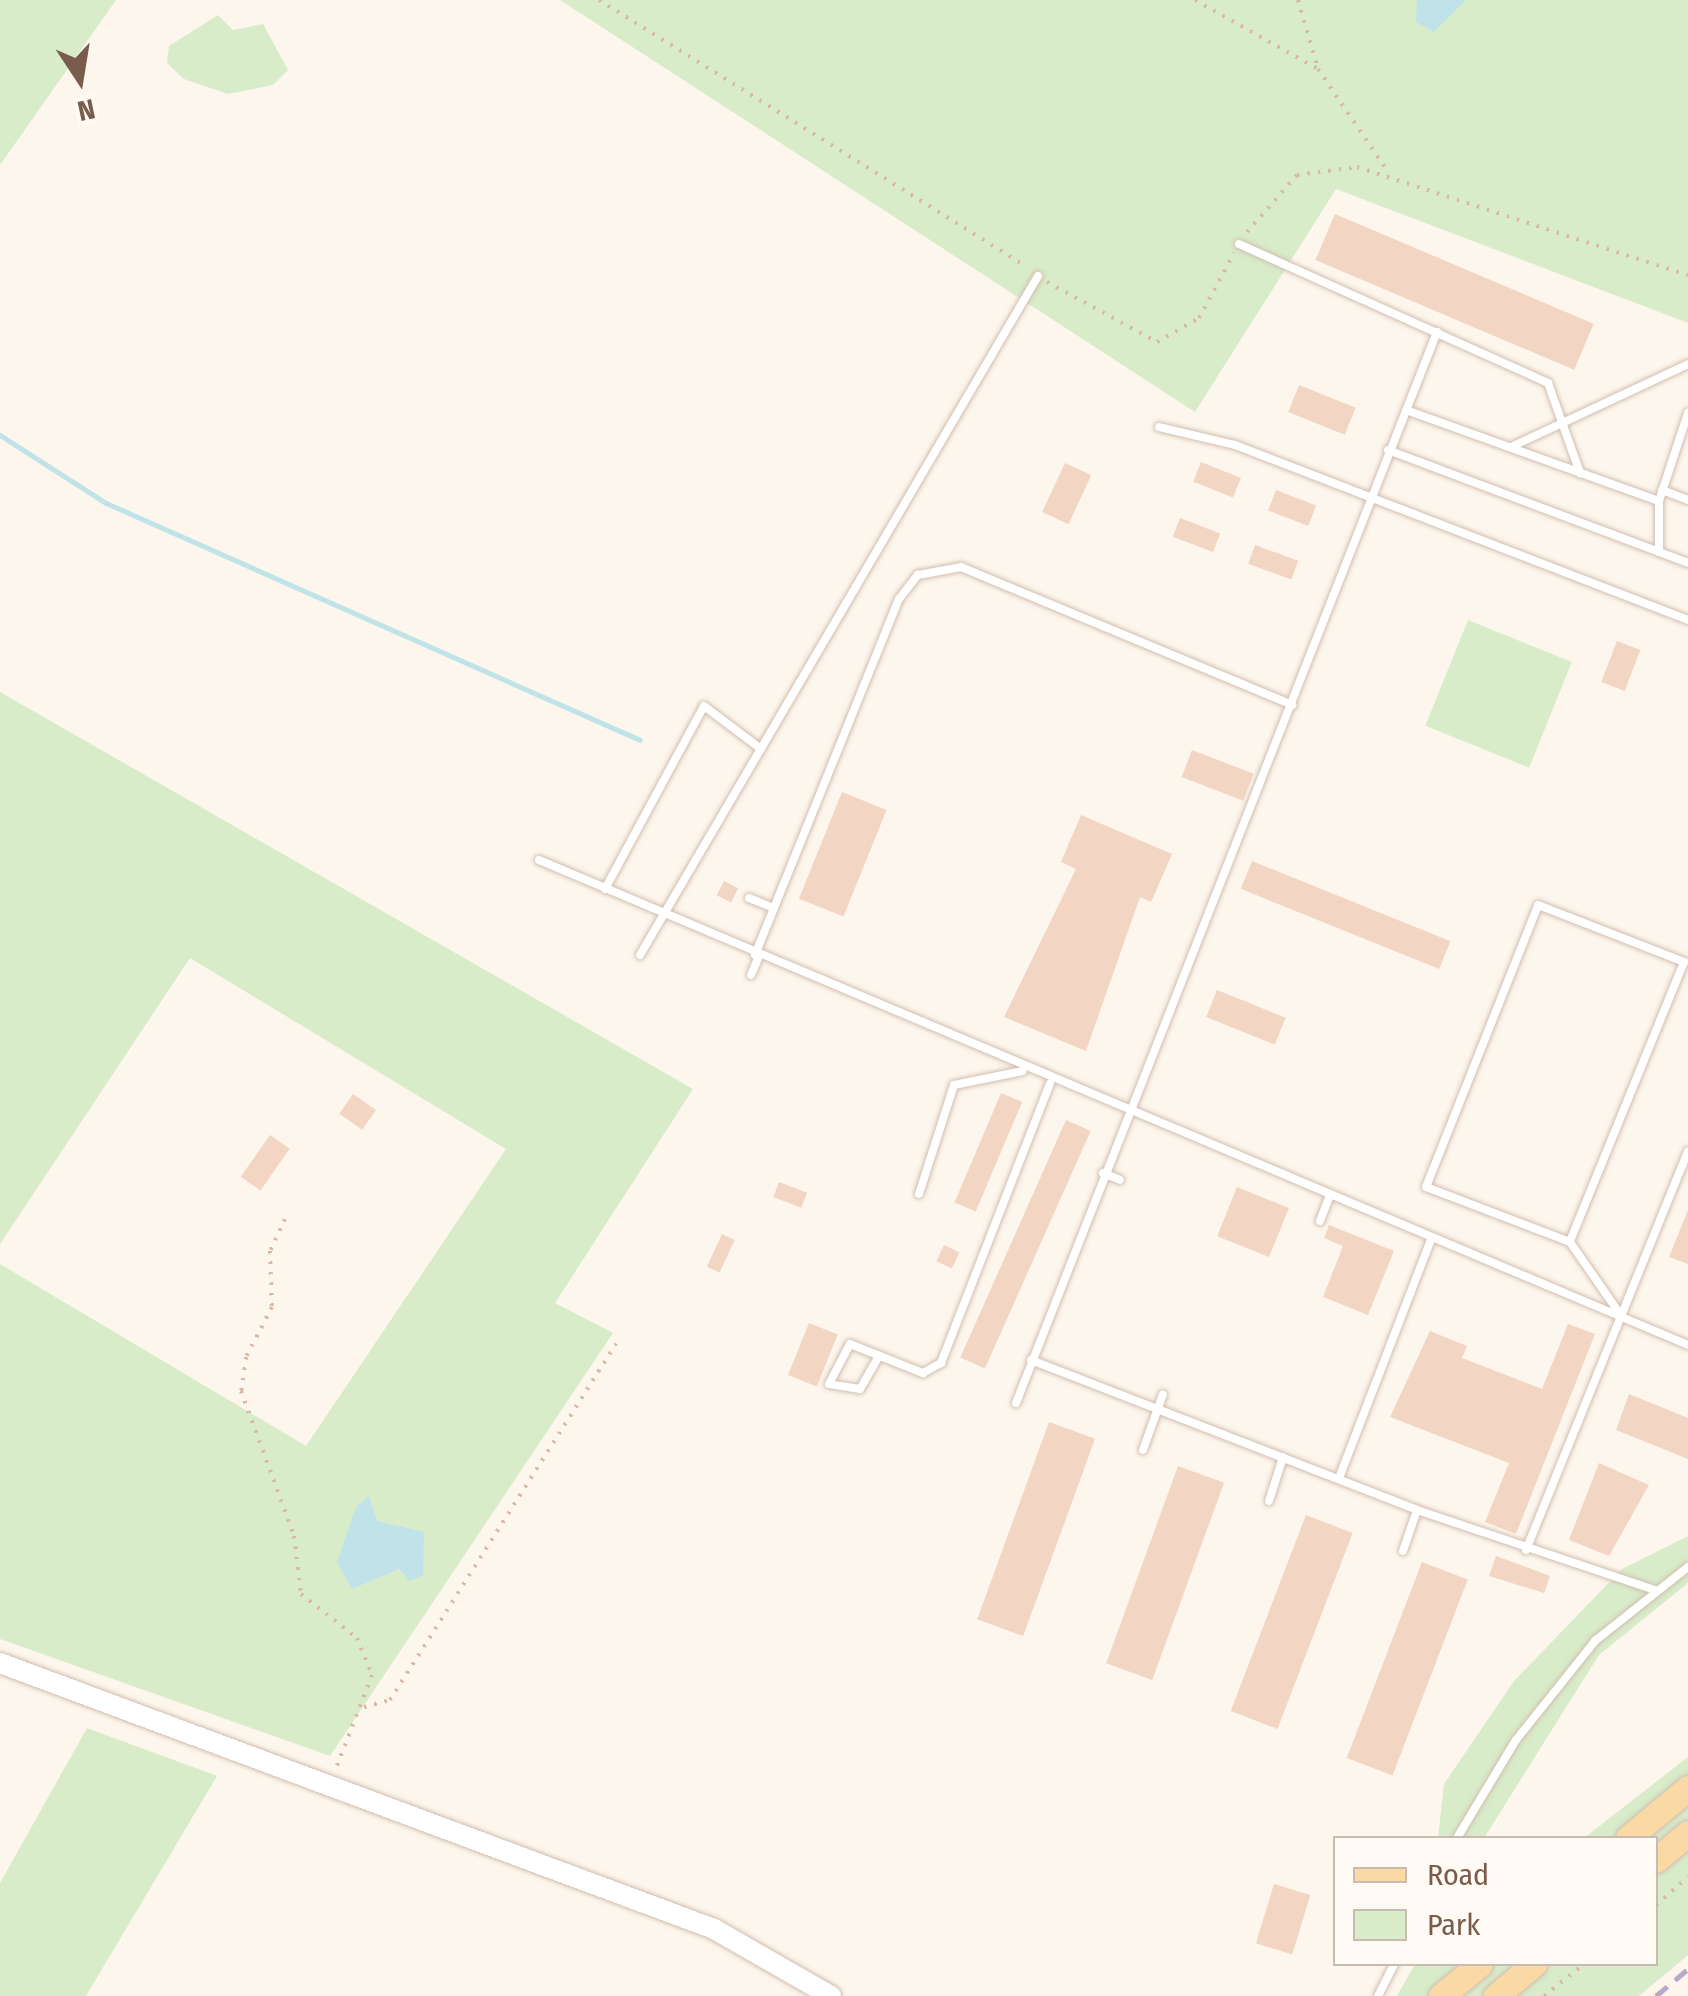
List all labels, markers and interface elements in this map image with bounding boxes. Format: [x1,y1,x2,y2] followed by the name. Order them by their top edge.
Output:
[30,30,130,130] north arrow
[75,92,98,128] text: N
[1333,1836,1658,1966] legend
[1427,1857,1489,1893] text: Road
[1427,1907,1480,1943] text: Park

